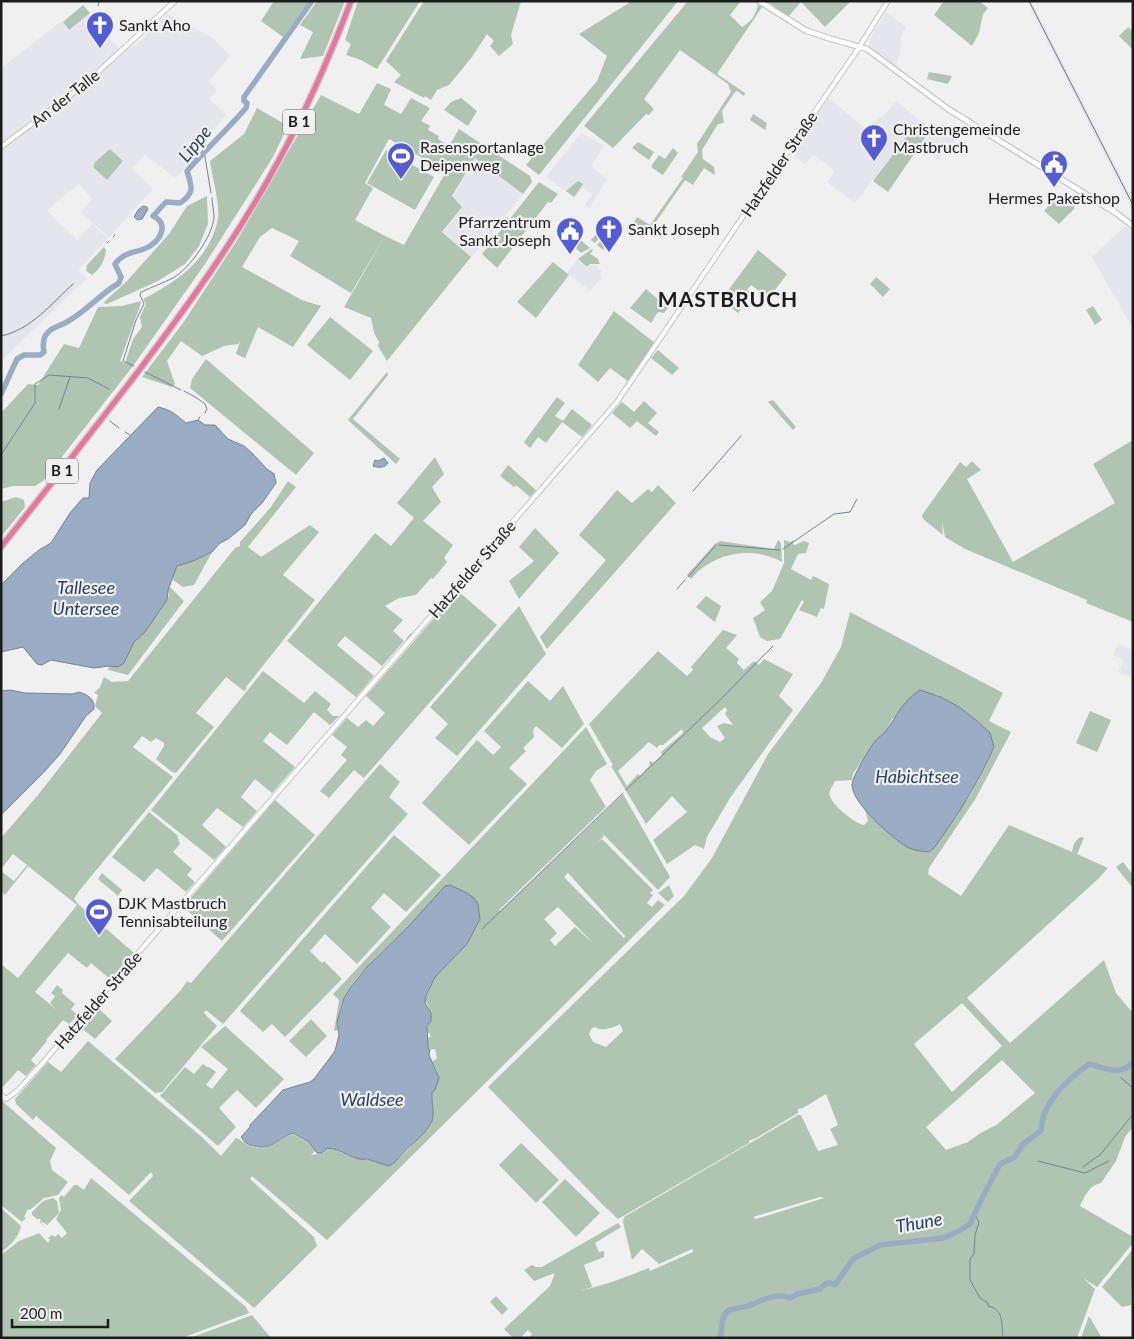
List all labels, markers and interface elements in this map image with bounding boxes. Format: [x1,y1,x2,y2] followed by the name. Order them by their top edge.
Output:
[85,10,115,49] church icon: Sankt Aho
[119,15,191,34] place label: Sankt Aho
[27,65,103,130] street label: An der Talle
[736,108,821,220] street label: Hatzfelder Straße
[283,110,315,134] road number: B 1
[893,119,1021,156] place label: Christengemeinde Mastbruch
[173,121,215,166] water label: Lippe
[859,123,889,162] church icon: Christengemeinde Mastbruch
[420,137,544,174] place label: Rasensportanlage Deipenweg
[386,141,416,180] sports icon: Rasensportanlage Deipenweg
[1039,149,1069,188] public building icon: Hermes Paketshop
[988,188,1120,207] place label: Hermes Paketshop
[458,212,551,249] place label: Pfarrzentrum Sankt Joseph
[594,214,624,253] church icon: Sankt Joseph
[555,216,585,255] public building icon: Pfarrzentrum Sankt Joseph
[628,219,720,238] place label: Sankt Joseph
[658,286,798,311] district label: MASTBRUCH
[46,458,78,484] road number: B 1
[424,516,519,621] street label: Hatzfelder Straße
[53,576,119,619] water label: Tallesee Untersee
[875,765,959,787] water label: Habichtsee
[118,893,227,930] place label: DJK Mastbruch Tennisabteilung
[84,897,114,936] sports icon: DJK Mastbruch Tennisabteilung
[50,947,145,1052] street label: Hatzfelder Straße
[340,1088,404,1110] water label: Waldsee
[894,1207,944,1237] water label: Thune
[12,1296,109,1328] scale bar
[20,1304,62,1322] text: 200 m

